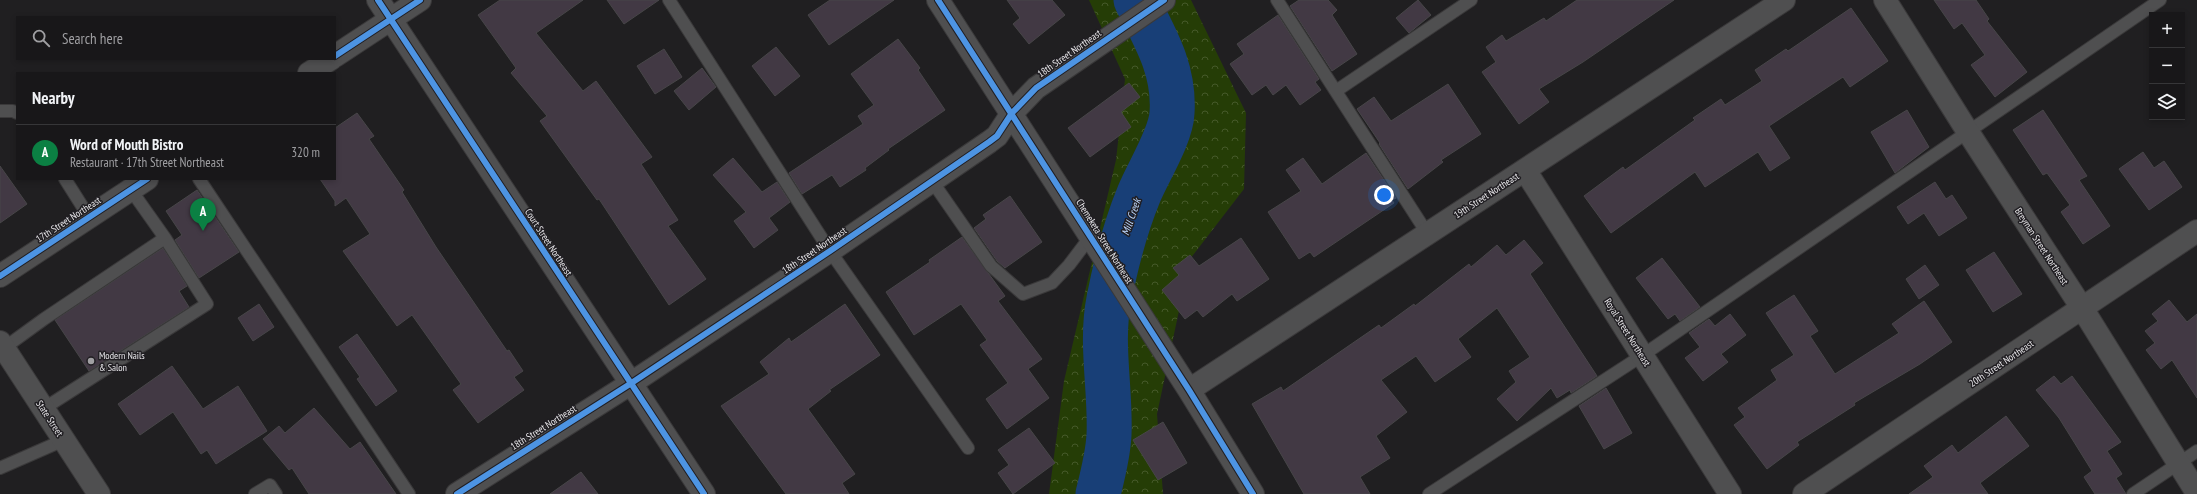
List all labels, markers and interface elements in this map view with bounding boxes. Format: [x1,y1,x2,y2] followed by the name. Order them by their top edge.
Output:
[2149,12,2185,120] map controls
[2149,12,2185,48] button: +
[16,16,336,60] search box
[1035,26,1104,80] street label: 18th Street Northeast
[30,27,52,49] icon: search
[62,29,123,48] text: Search here
[2149,48,2185,84] button: −
[2149,84,2185,120] button: layers
[32,87,75,109] text: Nearby
[70,135,183,154] text: Word of Mouth Bistro
[42,144,48,161] text: A
[291,144,320,161] text: 320 m
[70,154,224,171] text: Restaurant · 17th Street Northeast
[1451,169,1522,221] street label: 19th Street Northeast
[1374,185,1394,205] your location
[33,193,104,245] street label: 17th Street Northeast
[1118,195,1144,237] water label: Mill Creek
[1073,196,1136,286] street label: Chemeketa Street Northeast
[190,198,216,231] pin: A
[2012,205,2071,287] street label: Breyman Street Northeast
[522,206,575,279] street label: Court Street Northeast
[779,224,849,277] street label: 18th Street Northeast
[1601,296,1654,369] street label: Royal Street Northeast
[1966,337,2036,390] street label: 20th Street Northeast
[99,349,145,374] place label: Modern Nails & Salon
[86,356,96,366] marker: Modern Nails & Salon
[33,398,66,439] street label: State Street
[508,402,579,453] street label: 18th Street Northeast

